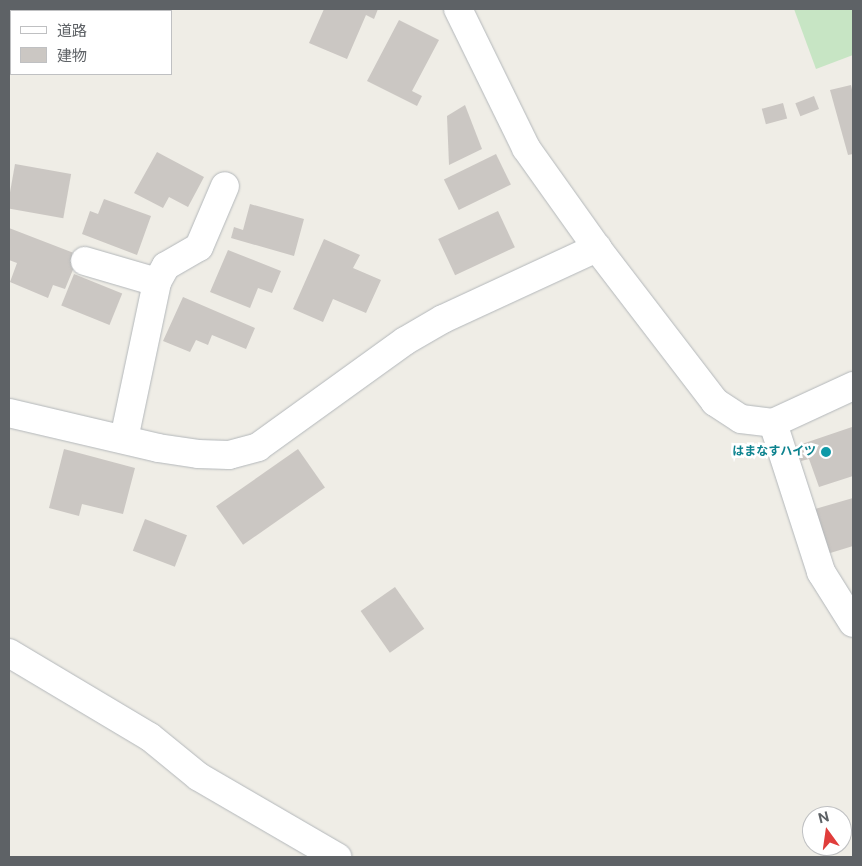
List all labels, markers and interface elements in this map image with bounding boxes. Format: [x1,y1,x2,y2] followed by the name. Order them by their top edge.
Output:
[10,10,172,75] legend
[57,22,87,39] text: 道路
[57,47,87,64] text: 建物
[732,445,816,459] place label: はまなすハイツ
[820,446,832,458] marker: はまなすハイツ
[802,806,852,856] north arrow
[816,808,831,827] text: N

